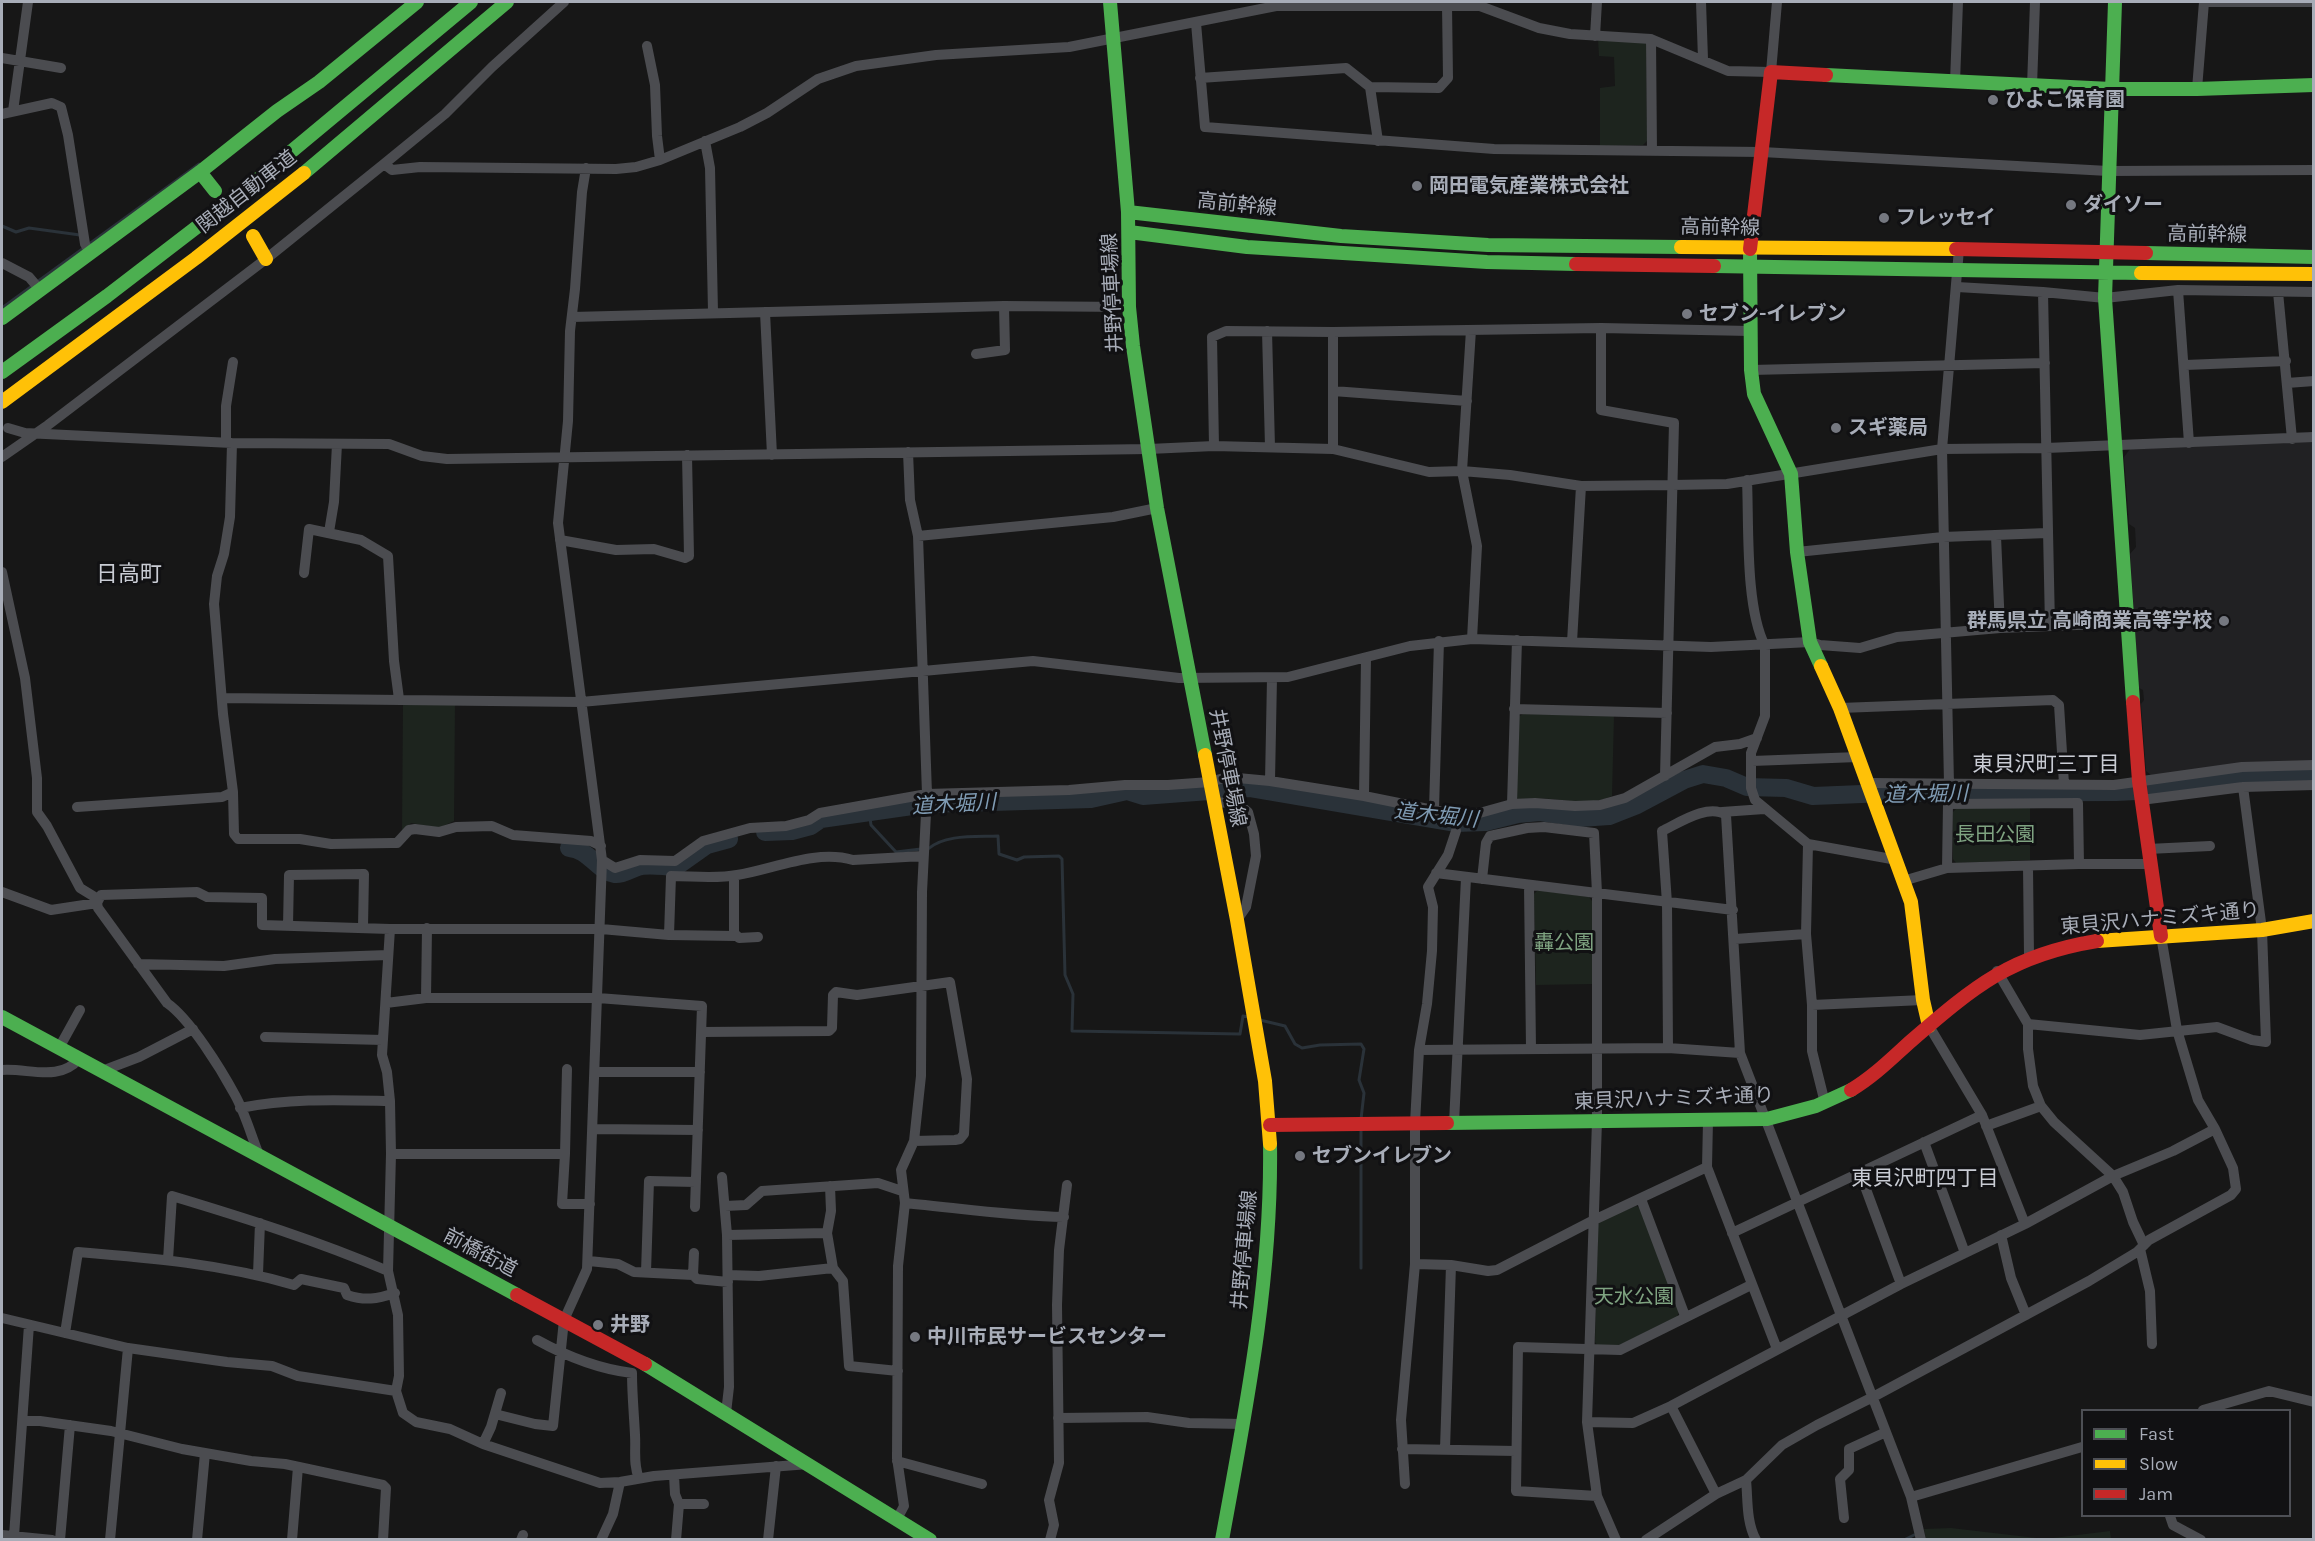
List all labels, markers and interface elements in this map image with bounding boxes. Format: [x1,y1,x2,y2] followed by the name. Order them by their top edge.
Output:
[2005,88,2125,112] place label: ひよこ保育園
[1986,93,2000,107] marker: ひよこ保育園
[192,146,302,238] street label: 関越自動車道
[1429,174,1629,198] place label: 岡田電気産業株式会社
[1410,179,1424,193] marker: 岡田電気産業株式会社
[1196,189,1278,221] street label: 高前幹線
[2083,193,2163,217] place label: ダイソー
[2064,198,2078,212] marker: ダイソー
[1896,206,1996,230] place label: フレッセイ
[1877,211,1891,225] marker: フレッセイ
[1680,215,1760,241] street label: 高前幹線
[2167,222,2247,248] street label: 高前幹線
[1098,232,1128,354] street label: 井野停車場線
[1699,302,1846,326] place label: セブン-イレブン
[1680,307,1694,321] marker: セブン-イレブン
[1848,416,1928,440] place label: スギ薬局
[1829,421,1843,435] marker: スギ薬局
[96,562,162,588] district label: 日高町
[1967,609,2212,633] place label: 群馬県立 高崎商業高等学校
[2217,614,2231,628] marker: 群馬県立 高崎商業高等学校
[1204,707,1250,829] street label: 井野停車場線
[1973,752,2119,778] district label: 東貝沢町三丁目
[1884,782,1968,808] water label: 道木堀川
[911,790,997,820] water label: 道木堀川
[1393,799,1479,833] water label: 道木堀川
[1955,823,2035,847] park label: 長田公園
[2059,898,2261,940] street label: 東貝沢ハナミズキ通り
[1534,931,1594,955] park label: 轟公園
[1574,1084,1774,1114] street label: 東貝沢ハナミズキ通り
[1312,1144,1452,1168] place label: セブンイレブン
[1293,1149,1307,1163] marker: セブンイレブン
[1852,1166,1998,1192] district label: 東貝沢町四丁目
[1228,1189,1262,1311] street label: 井野停車場線
[439,1224,521,1282] street label: 前橋街道
[1594,1285,1674,1309] park label: 天水公園
[610,1313,650,1337] place label: 井野
[591,1318,605,1332] marker: 井野
[927,1325,1167,1349] place label: 中川市民サービスセンター
[908,1330,922,1344] marker: 中川市民サービスセンター
[2081,1409,2291,1517] legend
[2139,1423,2174,1445] text: Fast
[2139,1453,2178,1475] text: Slow
[2139,1483,2173,1505] text: Jam

